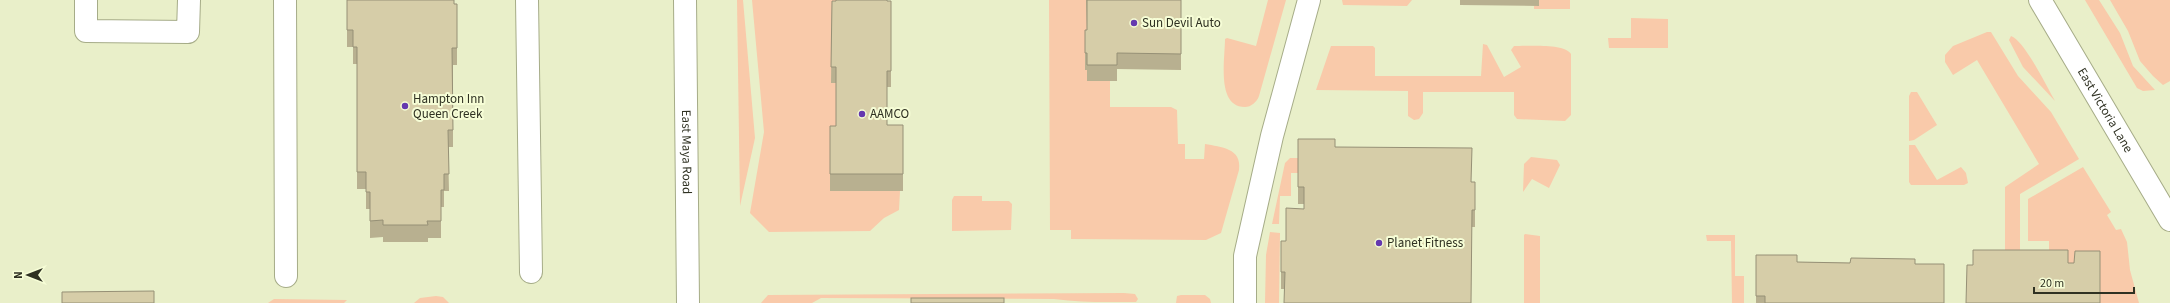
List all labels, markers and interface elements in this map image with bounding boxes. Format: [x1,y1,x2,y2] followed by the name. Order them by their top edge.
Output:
[1142,14,1221,32] place label: Sun Devil Auto
[1129,18,1139,28] marker: Sun Devil Auto
[2073,64,2137,156] street label: East Victoria Lane
[413,90,484,123] place label: Hampton Inn Queen Creek
[400,101,410,111] marker: Hampton Inn Queen Creek
[870,105,909,123] place label: AAMCO
[857,109,867,119] marker: AAMCO
[677,110,696,194] street label: East Maya Road
[1387,234,1464,252] place label: Planet Fitness
[1374,238,1384,248] marker: Planet Fitness
[8,255,48,295] north arrow
[2034,269,2134,295] scale bar
[11,271,26,279] text: N
[2040,275,2064,292] text: 20 m

